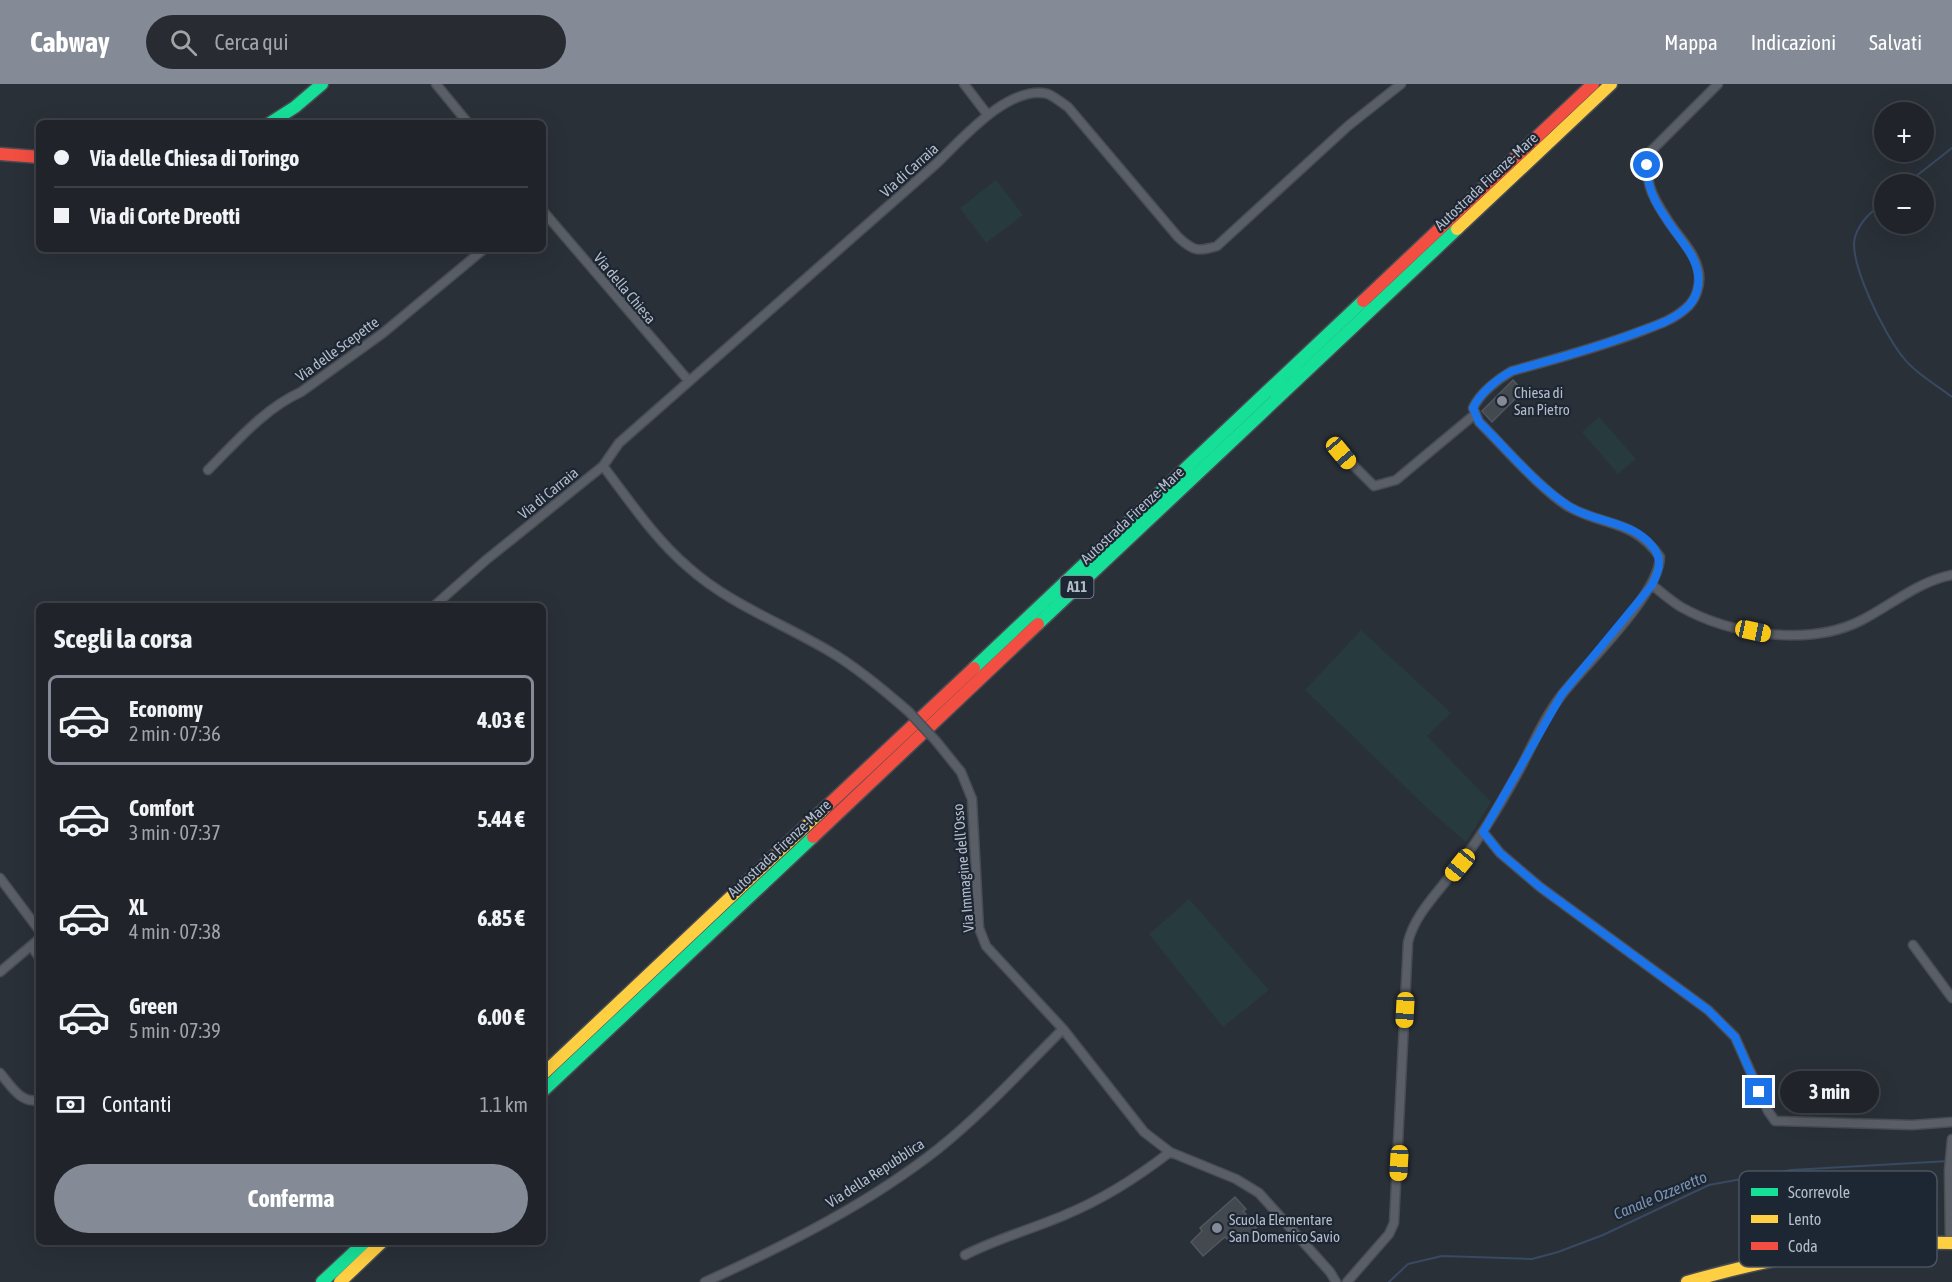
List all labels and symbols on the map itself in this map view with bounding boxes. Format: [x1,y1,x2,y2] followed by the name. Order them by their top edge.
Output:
[1431,129,1541,233] street label: Autostrada Firenze-Mare
[877,140,942,200] street label: Via di Carraia
[1633,151,1660,178] route start
[590,249,660,327] street label: Via della Chiesa
[292,313,382,385] street label: Via delle Scepette
[1514,384,1570,418] place label: Chiesa di San Pietro
[1495,394,1509,408] marker: Chiesa di San Pietro
[1323,433,1359,473] car
[1077,463,1187,567] street label: Autostrada Firenze-Mare
[515,464,581,522] street label: Via di Carraia
[1060,576,1094,598] road number: A11
[1734,618,1772,644] car
[724,796,834,900] street label: Autostrada Firenze-Mare
[949,803,977,933] street label: Via Immagine dell'Osso
[1442,845,1478,885] car
[1395,992,1415,1028] car
[1780,1071,1879,1113] callout: 3 min
[1745,1078,1772,1105] route end
[823,1135,927,1211] street label: Via della Repubblica
[1389,1145,1409,1181] car
[1611,1167,1709,1223] water label: Canale Ozzeretto
[1739,1171,1937,1267] legend
[1788,1183,1850,1201] text: Scorrevole
[1788,1210,1821,1228] text: Lento
[1229,1211,1340,1245] place label: Scuola Elementare San Domenico Savio
[1210,1221,1224,1235] marker: Scuola Elementare San Domenico Savio
[1788,1237,1818,1255] text: Coda

